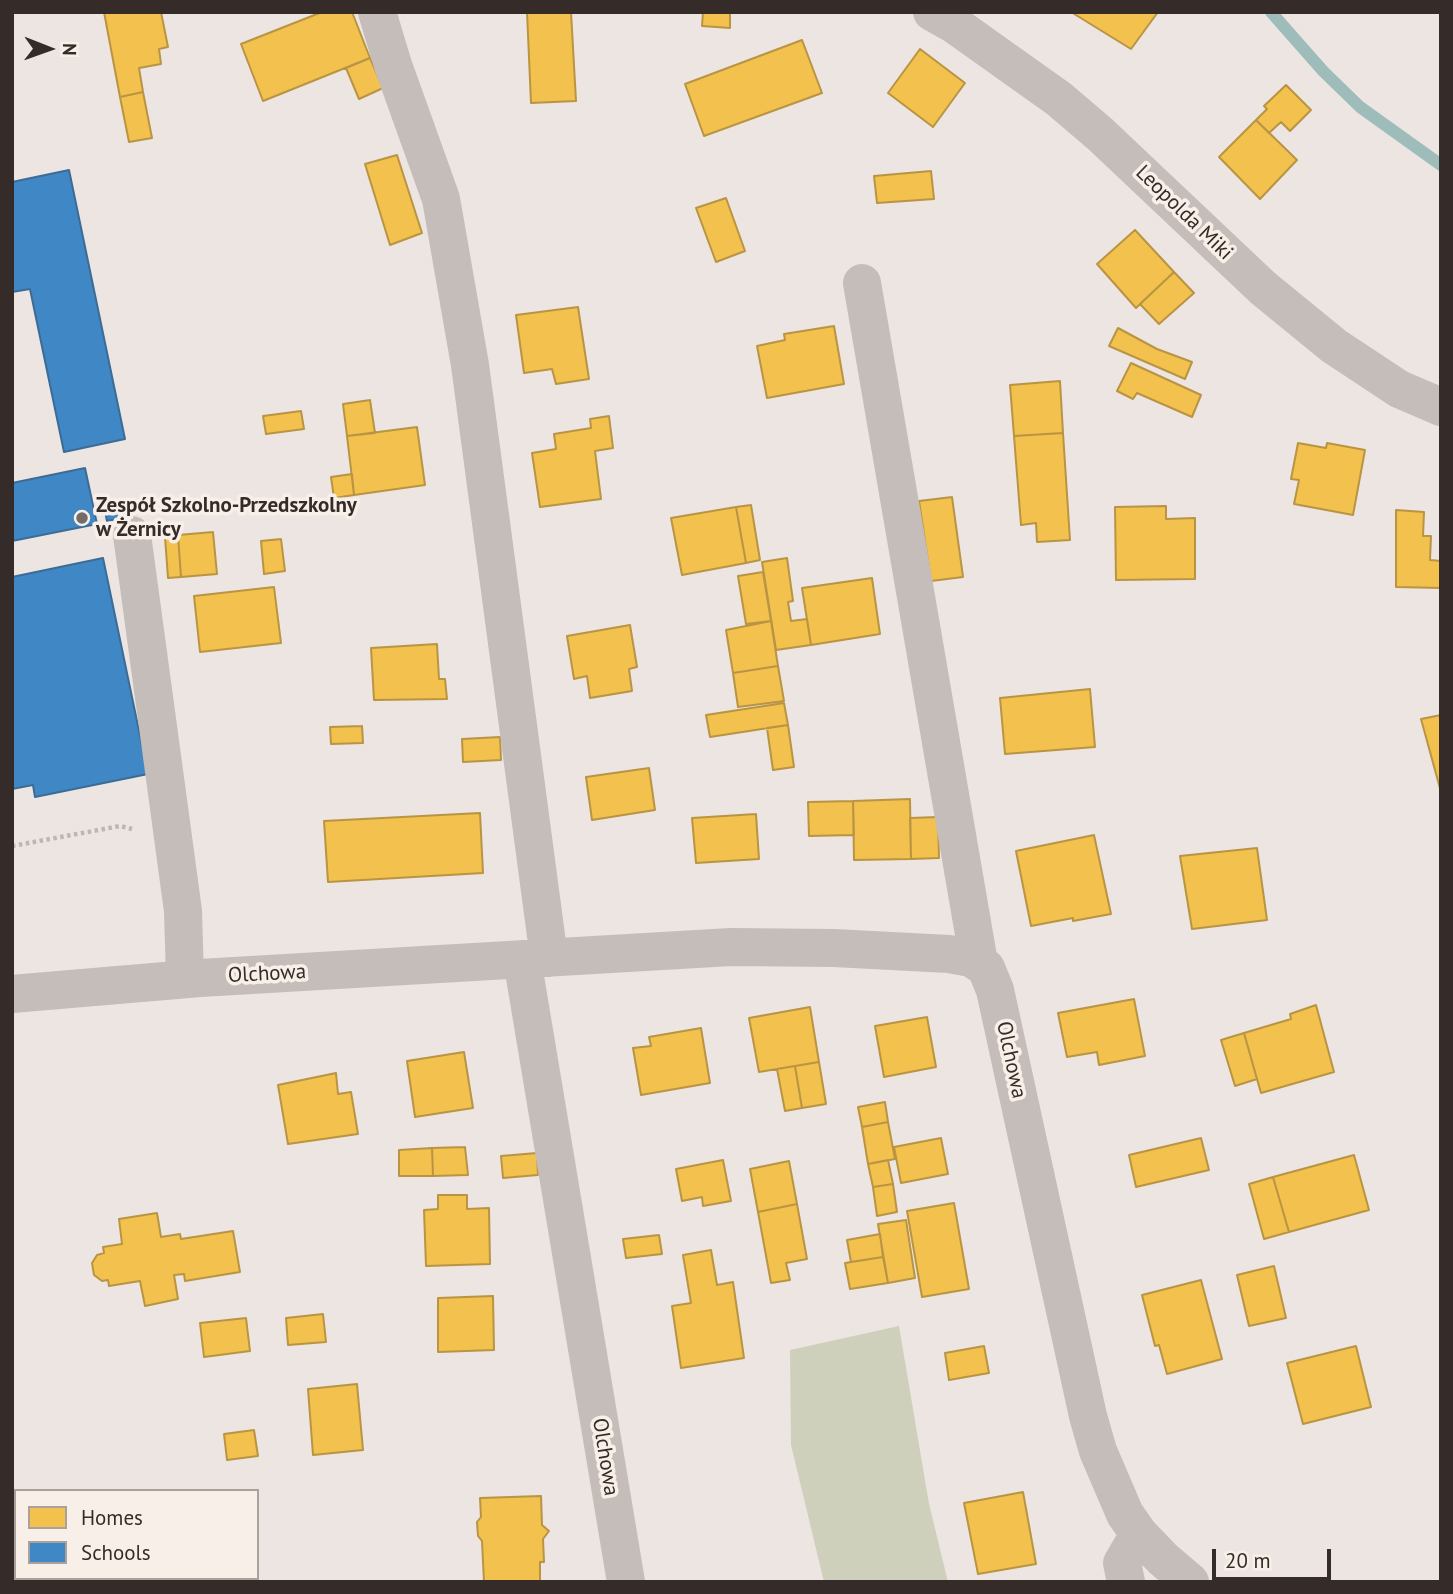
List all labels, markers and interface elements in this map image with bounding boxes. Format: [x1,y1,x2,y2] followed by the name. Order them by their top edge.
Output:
[14,14,84,84] north arrow
[58,43,82,56] text: N
[1130,160,1238,266] street label: Leopolda Miki
[96,493,357,543] place label: Zespół Szkolno-Przedszkolny w Żernicy
[74,510,90,526] marker: Zespół Szkolno-Przedszkolny w Żernicy
[227,959,307,989] street label: Olchowa
[991,1019,1031,1101] street label: Olchowa
[586,1416,624,1498] street label: Olchowa
[14,1489,259,1580] legend
[81,1504,143,1531] text: Homes
[1215,1534,1334,1578] scale bar
[81,1539,151,1566] text: Schools
[1225,1547,1271,1574] text: 20 m

